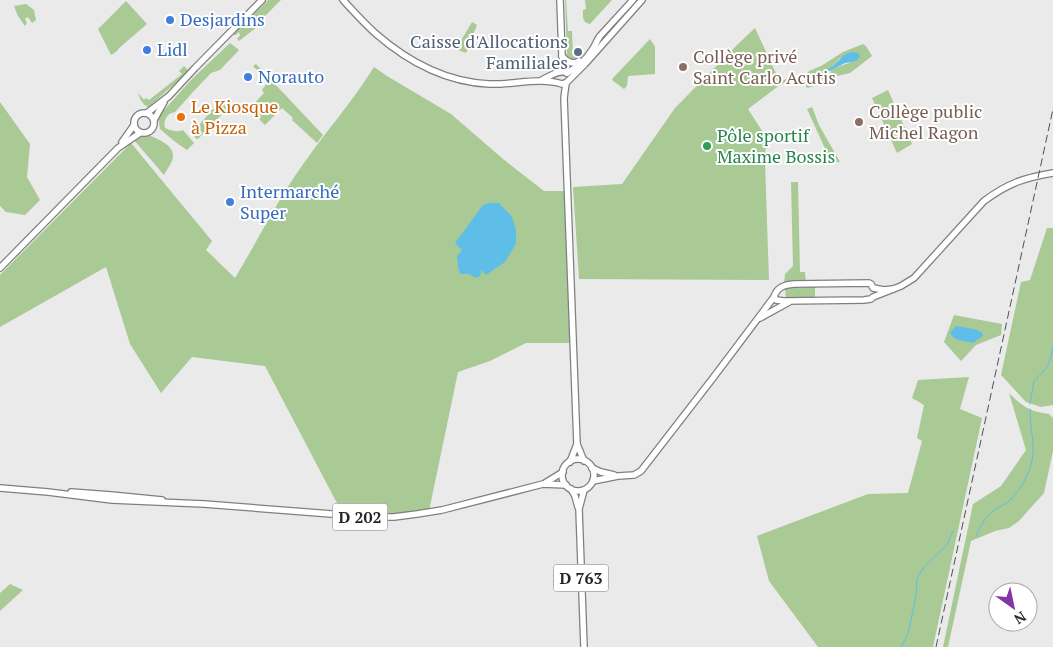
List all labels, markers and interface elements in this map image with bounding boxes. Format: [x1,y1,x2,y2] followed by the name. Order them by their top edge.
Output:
[180,7,265,31] place label: Desjardins
[164,14,176,26] marker: Desjardins
[410,29,568,74] place label: Caisse d'Allocations Familiales
[157,37,188,61] place label: Lidl
[141,44,153,56] marker: Lidl
[693,44,836,89] place label: Collège privé Saint Carlo Acutis
[572,46,584,58] marker: Caisse d'Allocations Familiales
[677,61,689,73] marker: Collège privé Saint Carlo Acutis
[258,64,324,88] place label: Norauto
[242,71,254,83] marker: Norauto
[191,94,278,139] place label: Le Kiosque à Pizza
[869,99,982,144] place label: Collège public Michel Ragon
[175,111,187,123] marker: Le Kiosque à Pizza
[853,116,865,128] marker: Collège public Michel Ragon
[717,123,835,168] place label: Pôle sportif Maxime Bossis
[701,140,713,152] marker: Pôle sportif Maxime Bossis
[240,179,339,224] place label: Intermarché Super
[224,196,236,208] marker: Intermarché Super
[332,504,388,530] road number: D 202
[554,564,608,592] road number: D 763
[988,582,1038,632] north arrow
[1010,607,1030,629] text: N

